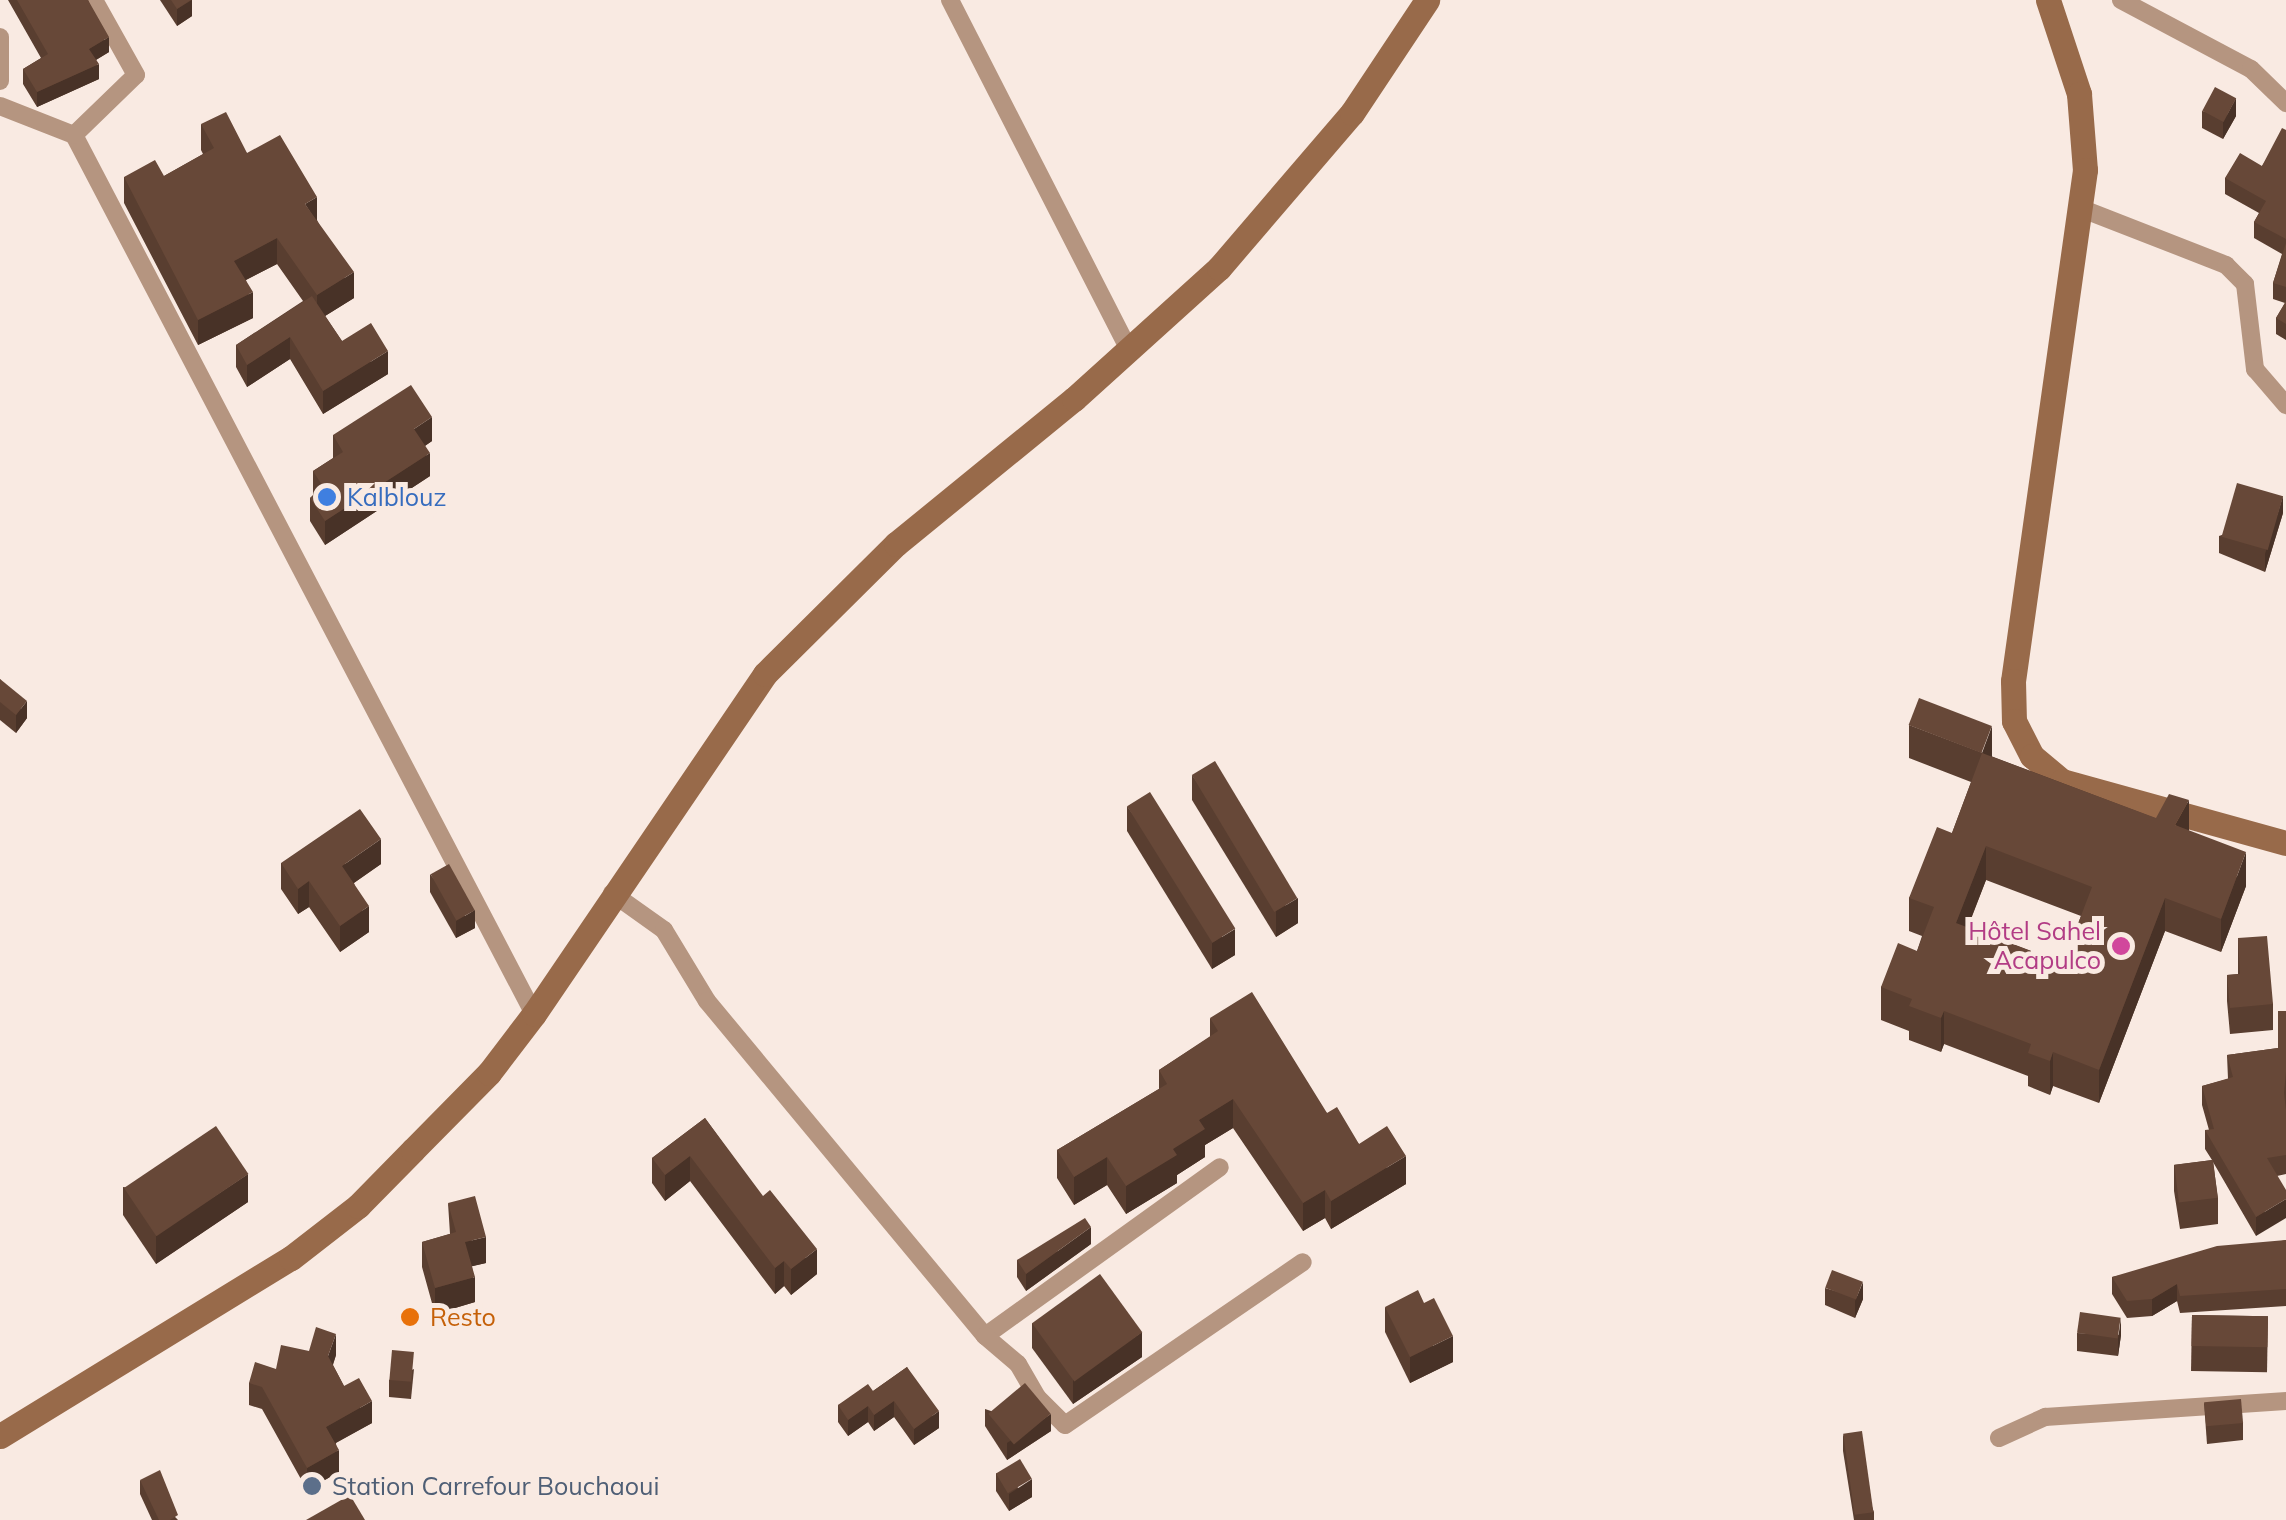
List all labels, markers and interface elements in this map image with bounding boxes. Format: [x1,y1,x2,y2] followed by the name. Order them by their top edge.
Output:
[347,482,446,512] place label: Kalblouz
[316,486,338,508] marker: Kalblouz
[1968,917,2101,976] place label: Hôtel Sahel Acapulco
[2110,935,2132,957] marker: Hôtel Sahel Acapulco
[430,1302,496,1332] place label: Resto
[399,1306,421,1328] marker: Resto
[332,1471,659,1501] place label: Station Carrefour Bouchaoui
[301,1475,323,1497] marker: Station Carrefour Bouchaoui

